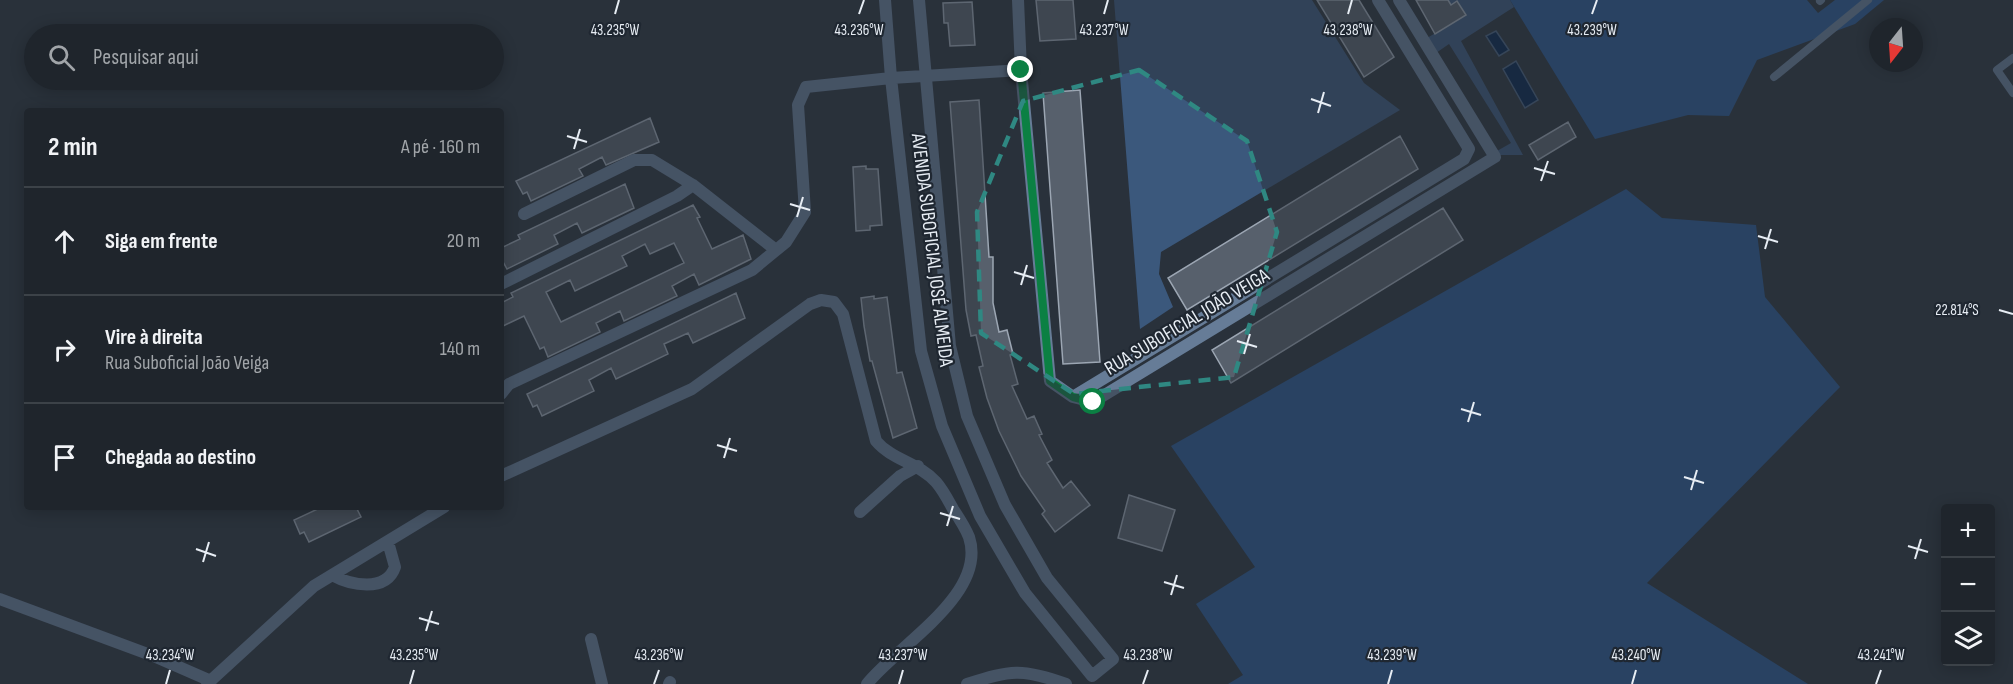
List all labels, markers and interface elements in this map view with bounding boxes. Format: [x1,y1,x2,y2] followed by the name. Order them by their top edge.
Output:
[1869,18,1923,72] north arrow
[591,21,640,40] text: 43.235°W
[834,21,884,40] text: 43.236°W
[1079,21,1129,40] text: 43.237°W
[1323,21,1373,40] text: 43.238°W
[1567,21,1617,40] text: 43.239°W
[24,24,504,90] search box
[45,41,78,74] icon: search
[93,44,198,71] text: Pesquisar aqui
[1007,56,1033,82] route end
[906,131,958,368] street label: AVENIDA SUBOFICIAL JOSÉ ALMEIDA
[48,132,98,163] text: 2 min
[401,135,480,159] text: A pé · 160 m
[48,225,81,258] icon: ahead
[105,228,218,255] text: Siga em frente
[447,229,480,253] text: 20 m
[1100,263,1274,381] street label: RUA SUBOFICIAL JOÃO VEIGA
[1935,301,1979,320] text: 22.814°S
[105,324,203,351] text: Vire à direita
[48,333,81,366] icon: right
[440,337,480,361] text: 140 m
[105,351,269,375] text: Rua Suboficial João Veiga
[1079,388,1105,414] route start
[48,441,81,474] icon: arrive
[105,444,256,471] text: Chegada ao destino
[1941,504,1995,666] map controls
[1941,504,1995,558] button: +
[1941,558,1995,612] button: −
[1941,612,1995,666] button: layers
[146,646,194,665] text: 43.234°W
[390,646,439,665] text: 43.235°W
[634,646,684,665] text: 43.236°W
[878,646,928,665] text: 43.237°W
[1123,646,1173,665] text: 43.238°W
[1367,646,1417,665] text: 43.239°W
[1611,646,1661,665] text: 43.240°W
[1857,646,1905,665] text: 43.241°W

